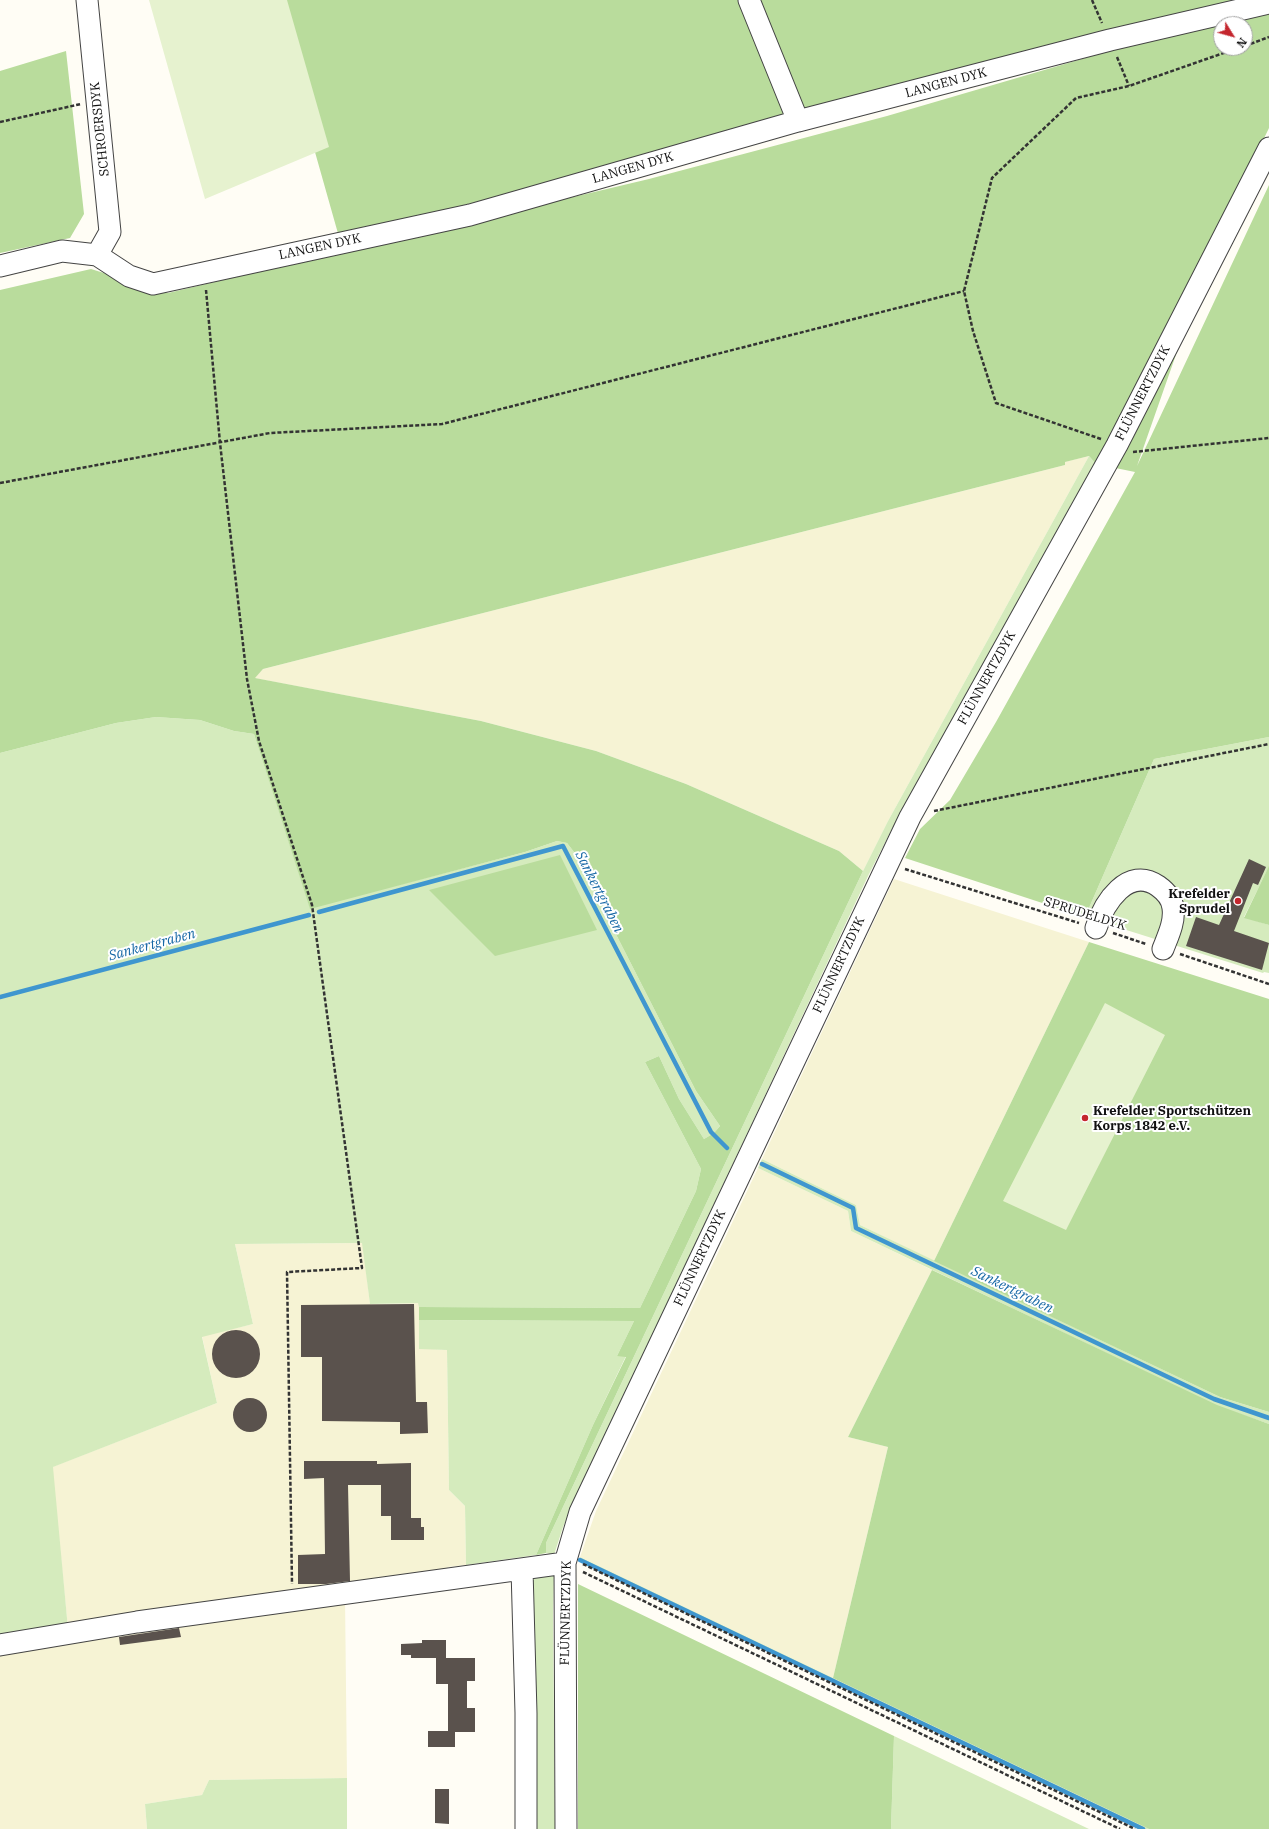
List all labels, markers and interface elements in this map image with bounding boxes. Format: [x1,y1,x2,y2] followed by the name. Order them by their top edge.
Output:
[1213,16,1253,56] north arrow
[1234,35,1250,50] text: N
[903,65,989,101] street label: LANGEN DYK
[87,81,113,177] street label: SCHROERSDYK
[591,149,675,187] street label: LANGEN DYK
[277,231,363,263] street label: LANGEN DYK
[1112,343,1174,443] street label: FLÜNNERTZDYK
[955,628,1019,728] street label: FLÜNNERTZDYK
[571,848,627,936] water label: Sankertgraben
[1168,886,1230,917] place label: Krefelder Sprudel
[1042,894,1128,934] street label: SPRUDELDYK
[1233,896,1243,906] marker: Krefelder Sprudel
[810,914,868,1016] street label: FLÜNNERTZDYK
[107,925,197,965] water label: Sankertgraben
[1093,1103,1251,1134] place label: Krefelder Sportschützen Korps 1842 e.V.
[1080,1113,1090,1123] marker: Krefelder Sportschützen Korps 1842 e.V.
[671,1207,729,1309] street label: FLÜNNERTZDYK
[968,1263,1056,1317] water label: Sankertgraben
[557,1560,575,1666] street label: FLÜNNERTZDYK

